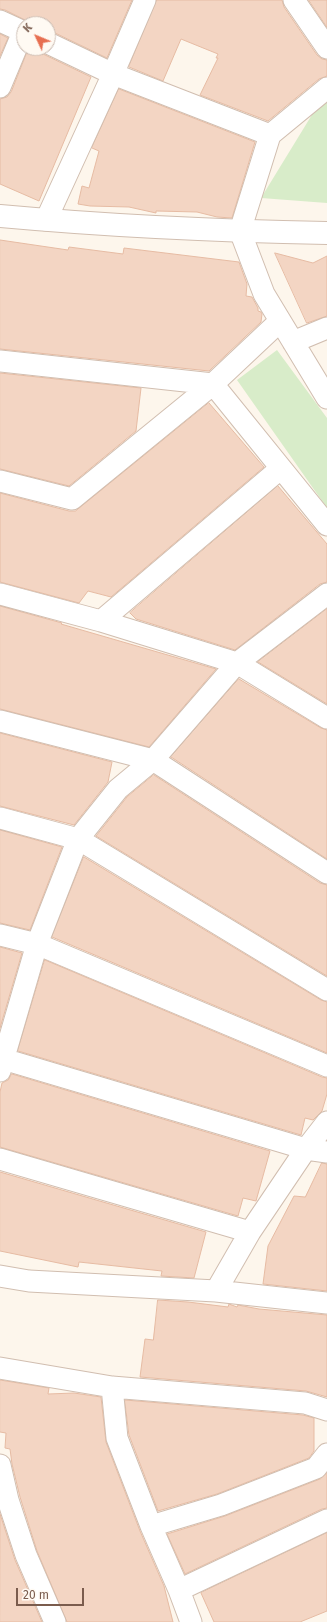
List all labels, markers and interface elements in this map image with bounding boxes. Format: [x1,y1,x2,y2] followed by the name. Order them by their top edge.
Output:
[16,16,56,56] north arrow
[21,21,35,35] text: K
[18,1580,86,1606] scale bar
[23,1588,49,1602] text: 20 m

